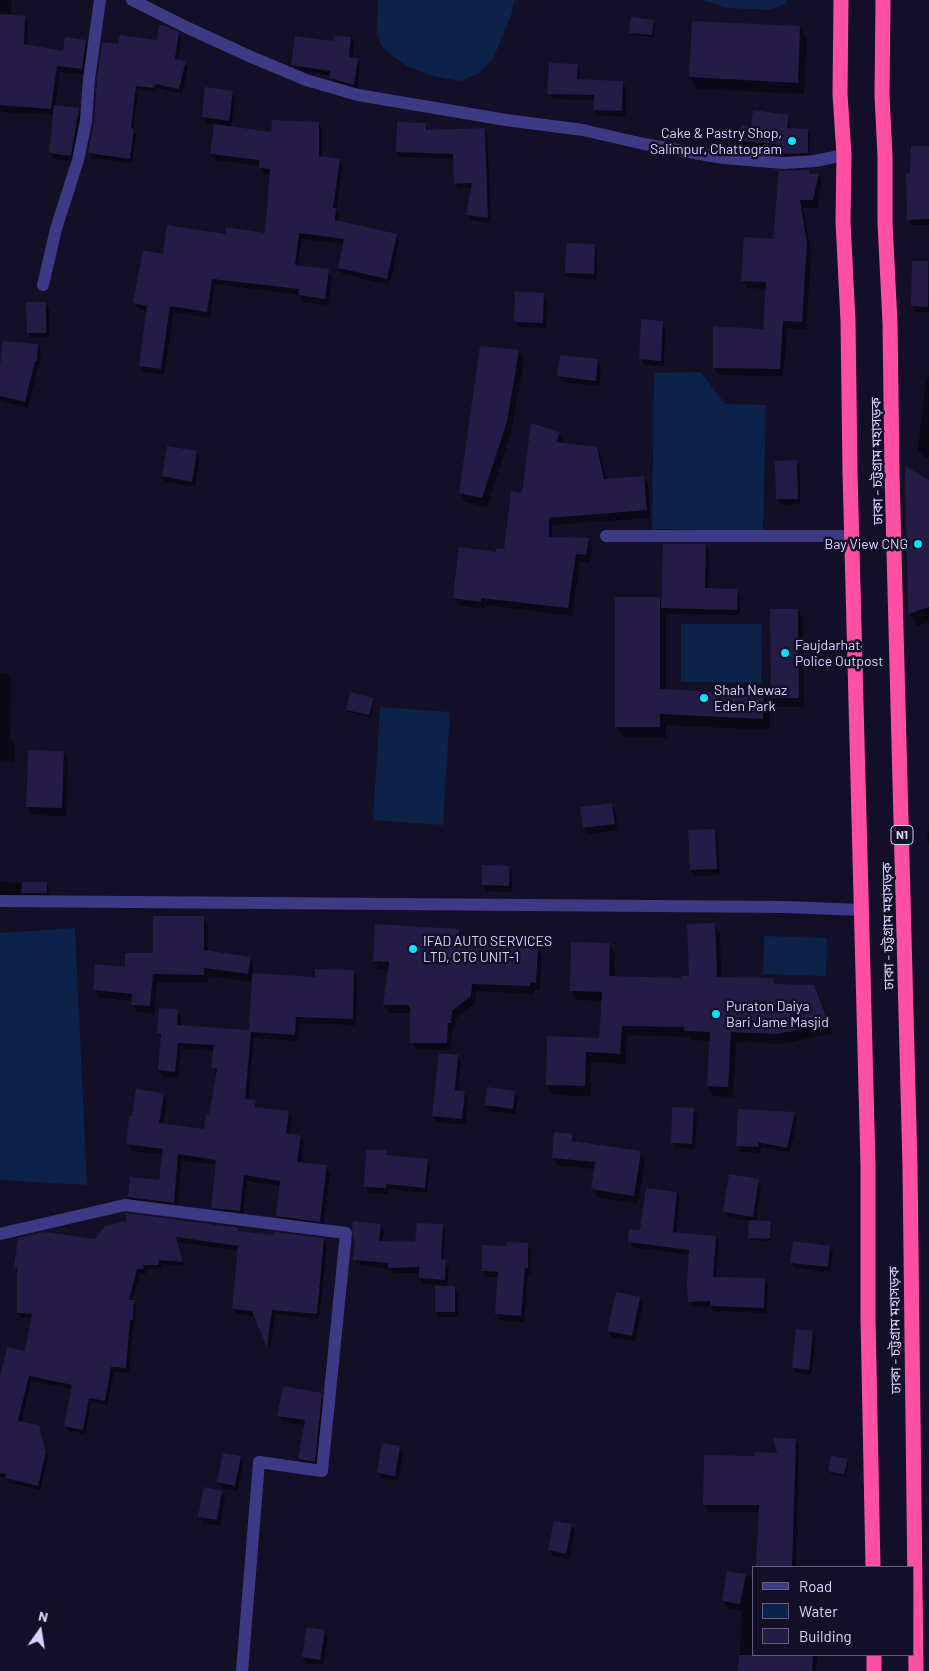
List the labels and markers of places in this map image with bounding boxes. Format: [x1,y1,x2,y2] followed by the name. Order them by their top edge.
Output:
[650,125,782,158] place label: Cake & Pastry Shop, Salimpur, Chattogram
[786,135,798,147] marker: Cake & Pastry Shop, Salimpur, Chattogram
[824,536,908,552] place label: Bay View CNG
[912,538,924,550] marker: Bay View CNG
[795,637,883,670] place label: Faujdarhat Police Outpost
[779,647,791,659] marker: Faujdarhat Police Outpost
[714,682,787,714] place label: Shah Newaz Eden Park
[698,692,710,704] marker: Shah Newaz Eden Park
[423,933,552,966] place label: IFAD AUTO SERVICES LTD, CTG UNIT-1
[407,943,419,955] marker: IFAD AUTO SERVICES LTD, CTG UNIT-1
[726,998,829,1030] place label: Puraton Daiya Bari Jame Masjid
[710,1008,722,1020] marker: Puraton Daiya Bari Jame Masjid

